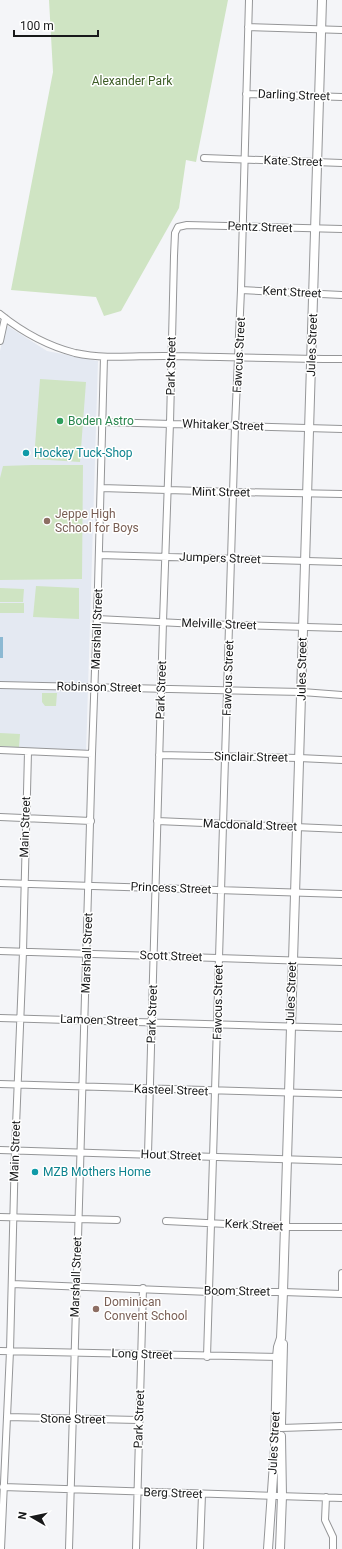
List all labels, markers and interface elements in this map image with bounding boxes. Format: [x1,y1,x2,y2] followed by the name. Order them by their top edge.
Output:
[14,12,98,38] scale bar
[20,19,54,33] text: 100 m
[92,74,173,88] park label: Alexander Park
[258,87,330,103] street label: Darling Street
[263,153,323,169] street label: Kate Street
[227,219,293,235] street label: Pentz Street
[262,283,322,301] street label: Kent Street
[304,313,320,377] street label: Jules Street
[230,317,248,393] street label: Fawcus Street
[163,336,179,396] street label: Park Street
[68,414,134,428] place label: Boden Astro
[55,416,65,426] marker: Boden Astro
[182,417,264,433] street label: Whitaker Street
[34,446,133,460] place label: Hockey Tuck-Shop
[21,448,31,458] marker: Hockey Tuck-Shop
[192,484,250,500] street label: Mint Street
[55,507,139,535] place label: Jeppe High School for Boys
[42,516,52,526] marker: Jeppe High School for Boys
[179,550,261,566] street label: Jumpers Street
[89,588,105,670] street label: Marshall Street
[181,616,257,632] street label: Melville Street
[294,637,310,701] street label: Jules Street
[220,640,236,716] street label: Fawcus Street
[153,660,169,720] street label: Park Street
[56,679,142,695] street label: Robinson Street
[214,749,288,765] street label: Sinclair Street
[17,796,33,858] street label: Main Street
[203,816,297,834] street label: Macdonald Street
[130,880,212,896] street label: Princess Street
[79,912,95,994] street label: Marshall Street
[139,948,203,964] street label: Scott Street
[283,961,299,1025] street label: Jules Street
[210,964,226,1040] street label: Fawcus Street
[144,984,160,1044] street label: Park Street
[60,1012,138,1028] street label: Lamoen Street
[134,1082,209,1098] street label: Kasteel Street
[7,1120,23,1182] street label: Main Street
[140,1147,202,1163] street label: Hout Street
[43,1165,151,1179] place label: MZB Mothers Home
[30,1167,40,1177] marker: MZB Mothers Home
[224,1216,284,1234] street label: Kerk Street
[68,1236,84,1318] street label: Marshall Street
[204,1283,270,1299] street label: Boom Street
[104,1295,188,1323] place label: Dominican Convent School
[91,1304,101,1314] marker: Dominican Convent School
[111,1346,173,1362] street label: Long Street
[131,1389,147,1449] street label: Park Street
[40,1411,106,1427] street label: Stone Street
[265,1411,283,1475] street label: Jules Street
[143,1485,203,1501] street label: Berg Street
[12,1497,52,1537] north arrow
[16,1510,30,1520] text: N

